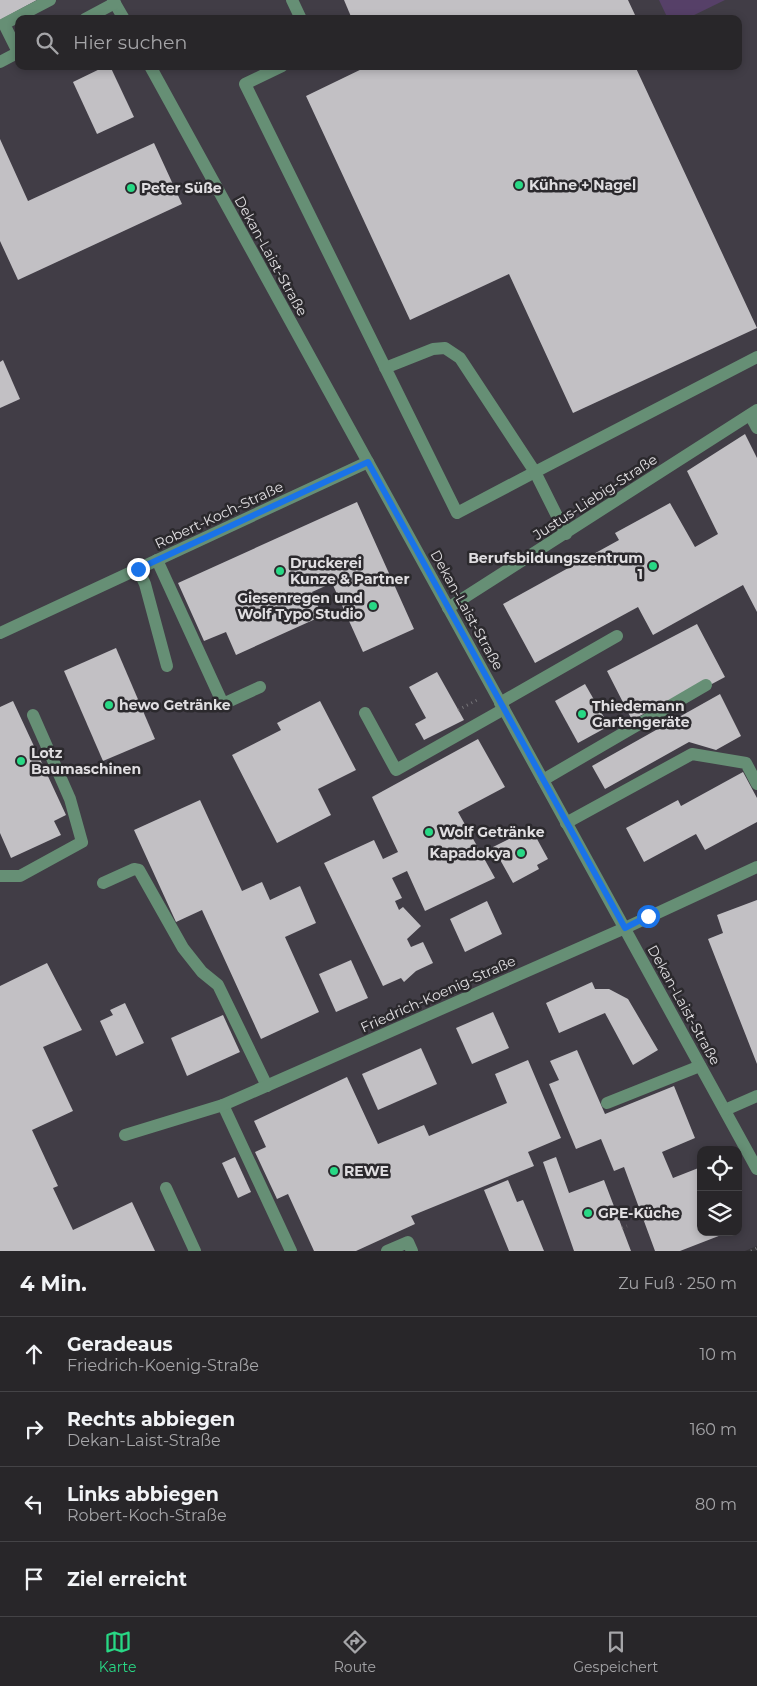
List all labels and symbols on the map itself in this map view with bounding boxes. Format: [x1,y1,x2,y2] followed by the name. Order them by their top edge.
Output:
[529,176,636,194] place label: Kühne + Nagel
[141,179,222,197] place label: Peter Süße
[513,179,525,191] marker: Kühne + Nagel
[125,182,137,194] marker: Peter Süße
[231,193,311,319] street label: Dekan-Laist-Straße
[529,450,660,544] street label: Justus-Liebig-Straße
[152,477,286,553] street label: Robert-Koch-Straße
[427,547,507,673] street label: Dekan-Laist-Straße
[468,549,643,583] place label: Berufsbildungszentrum 1
[290,554,409,588] place label: Druckerei Kunze & Partner
[127,558,150,581] route end
[647,560,659,572] marker: Berufsbildungszentrum 1
[274,565,286,577] marker: Druckerei Kunze & Partner
[237,589,363,623] place label: Giesenregen und Wolf Typo Studio
[367,600,379,612] marker: Giesenregen und Wolf Typo Studio
[119,696,231,714] place label: hewo Getränke
[592,697,690,731] place label: Thiedemann Gartengeräte
[103,699,115,711] marker: hewo Getränke
[576,708,588,720] marker: Thiedemann Gartengeräte
[31,744,141,778] place label: Lotz Baumaschinen
[15,755,27,767] marker: Lotz Baumaschinen
[439,823,545,841] place label: Wolf Getränke
[423,826,435,838] marker: Wolf Getränke
[430,844,511,862] place label: Kapadokya
[515,847,527,859] marker: Kapadokya
[637,905,660,928] route start
[644,942,724,1068] street label: Dekan-Laist-Straße
[358,952,518,1036] street label: Friedrich-Koenig-Straße
[344,1162,389,1180] place label: REWE
[328,1165,340,1177] marker: REWE
[598,1204,680,1222] place label: GPE-Küche
[582,1207,594,1219] marker: GPE-Küche

